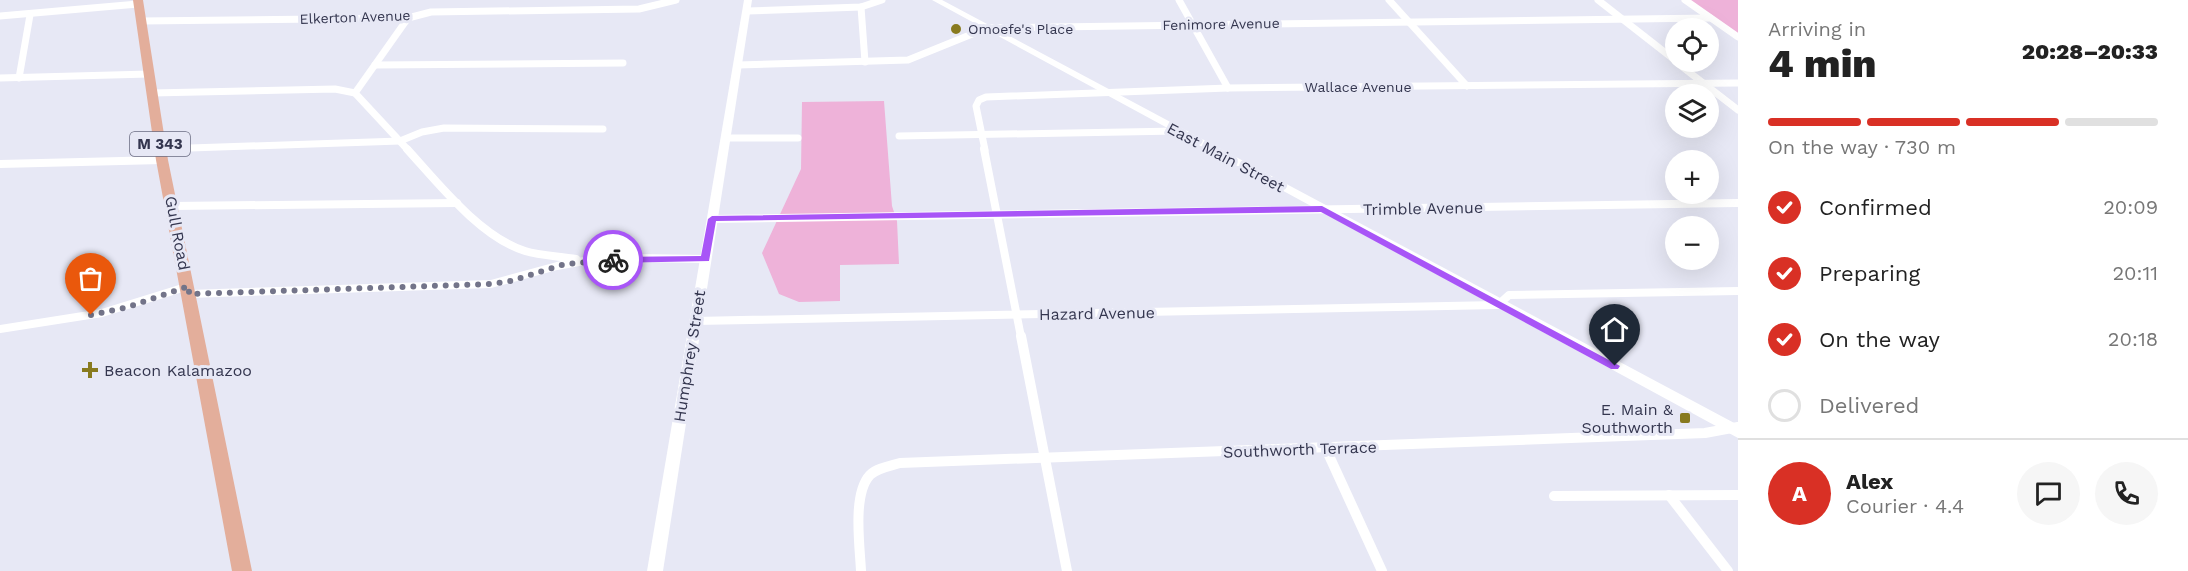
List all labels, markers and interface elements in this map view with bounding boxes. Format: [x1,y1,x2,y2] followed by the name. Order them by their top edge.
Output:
[299,7,411,27] street label: Elkerton Avenue
[1162,15,1280,33] street label: Fenimore Avenue
[1768,17,1866,41] text: Arriving in
[1665,18,1719,270] map controls
[1665,18,1719,72] button: locate
[968,21,1073,37] place label: Omoefe's Place
[949,22,963,36] marker: Omoefe's Place
[2022,39,2158,64] text: 20:28–20:33
[1768,41,1877,86] text: 4 min
[1305,79,1411,95] street label: Wallace Avenue
[1665,84,1719,138] button: layers
[1164,118,1288,197] street label: East Main Street
[130,132,190,156] road number: M 343
[1768,135,1956,159] text: On the way · 730 m
[1665,150,1719,204] button: +
[1768,191,1801,224] icon: check
[161,194,194,272] street label: Gull Road
[1819,195,1932,220] text: Confirmed
[2103,195,2158,219] text: 20:09
[1363,198,1483,219] street label: Trimble Avenue
[1665,216,1719,270] button: −
[583,230,643,290] courier
[597,244,630,277] icon: bike
[65,253,116,315] pin
[1768,257,1801,290] icon: check
[1819,261,1920,286] text: Preparing
[2112,261,2158,285] text: 20:11
[74,262,107,295] icon: bag
[670,288,709,423] street label: Humphrey Street
[1039,303,1155,324] street label: Hazard Avenue
[1589,304,1640,366] pin
[1598,313,1631,346] icon: home
[1768,323,1801,356] icon: check
[1819,327,1940,352] text: On the way
[2108,327,2158,351] text: 20:18
[81,361,99,379] marker: Beacon Kalamazoo
[104,361,252,380] place label: Beacon Kalamazoo
[1819,393,1919,418] text: Delivered
[1581,400,1674,437] place label: E. Main & Southworth
[1678,411,1692,425] marker: E. Main & Southworth
[1223,437,1377,462] street label: Southworth Terrace
[2017,462,2080,525] button: chat
[2095,462,2158,525] button: phone
[1846,469,1893,494] text: Alex
[1792,481,1807,506] text: A
[1846,494,1964,518] text: Courier · 4.4

